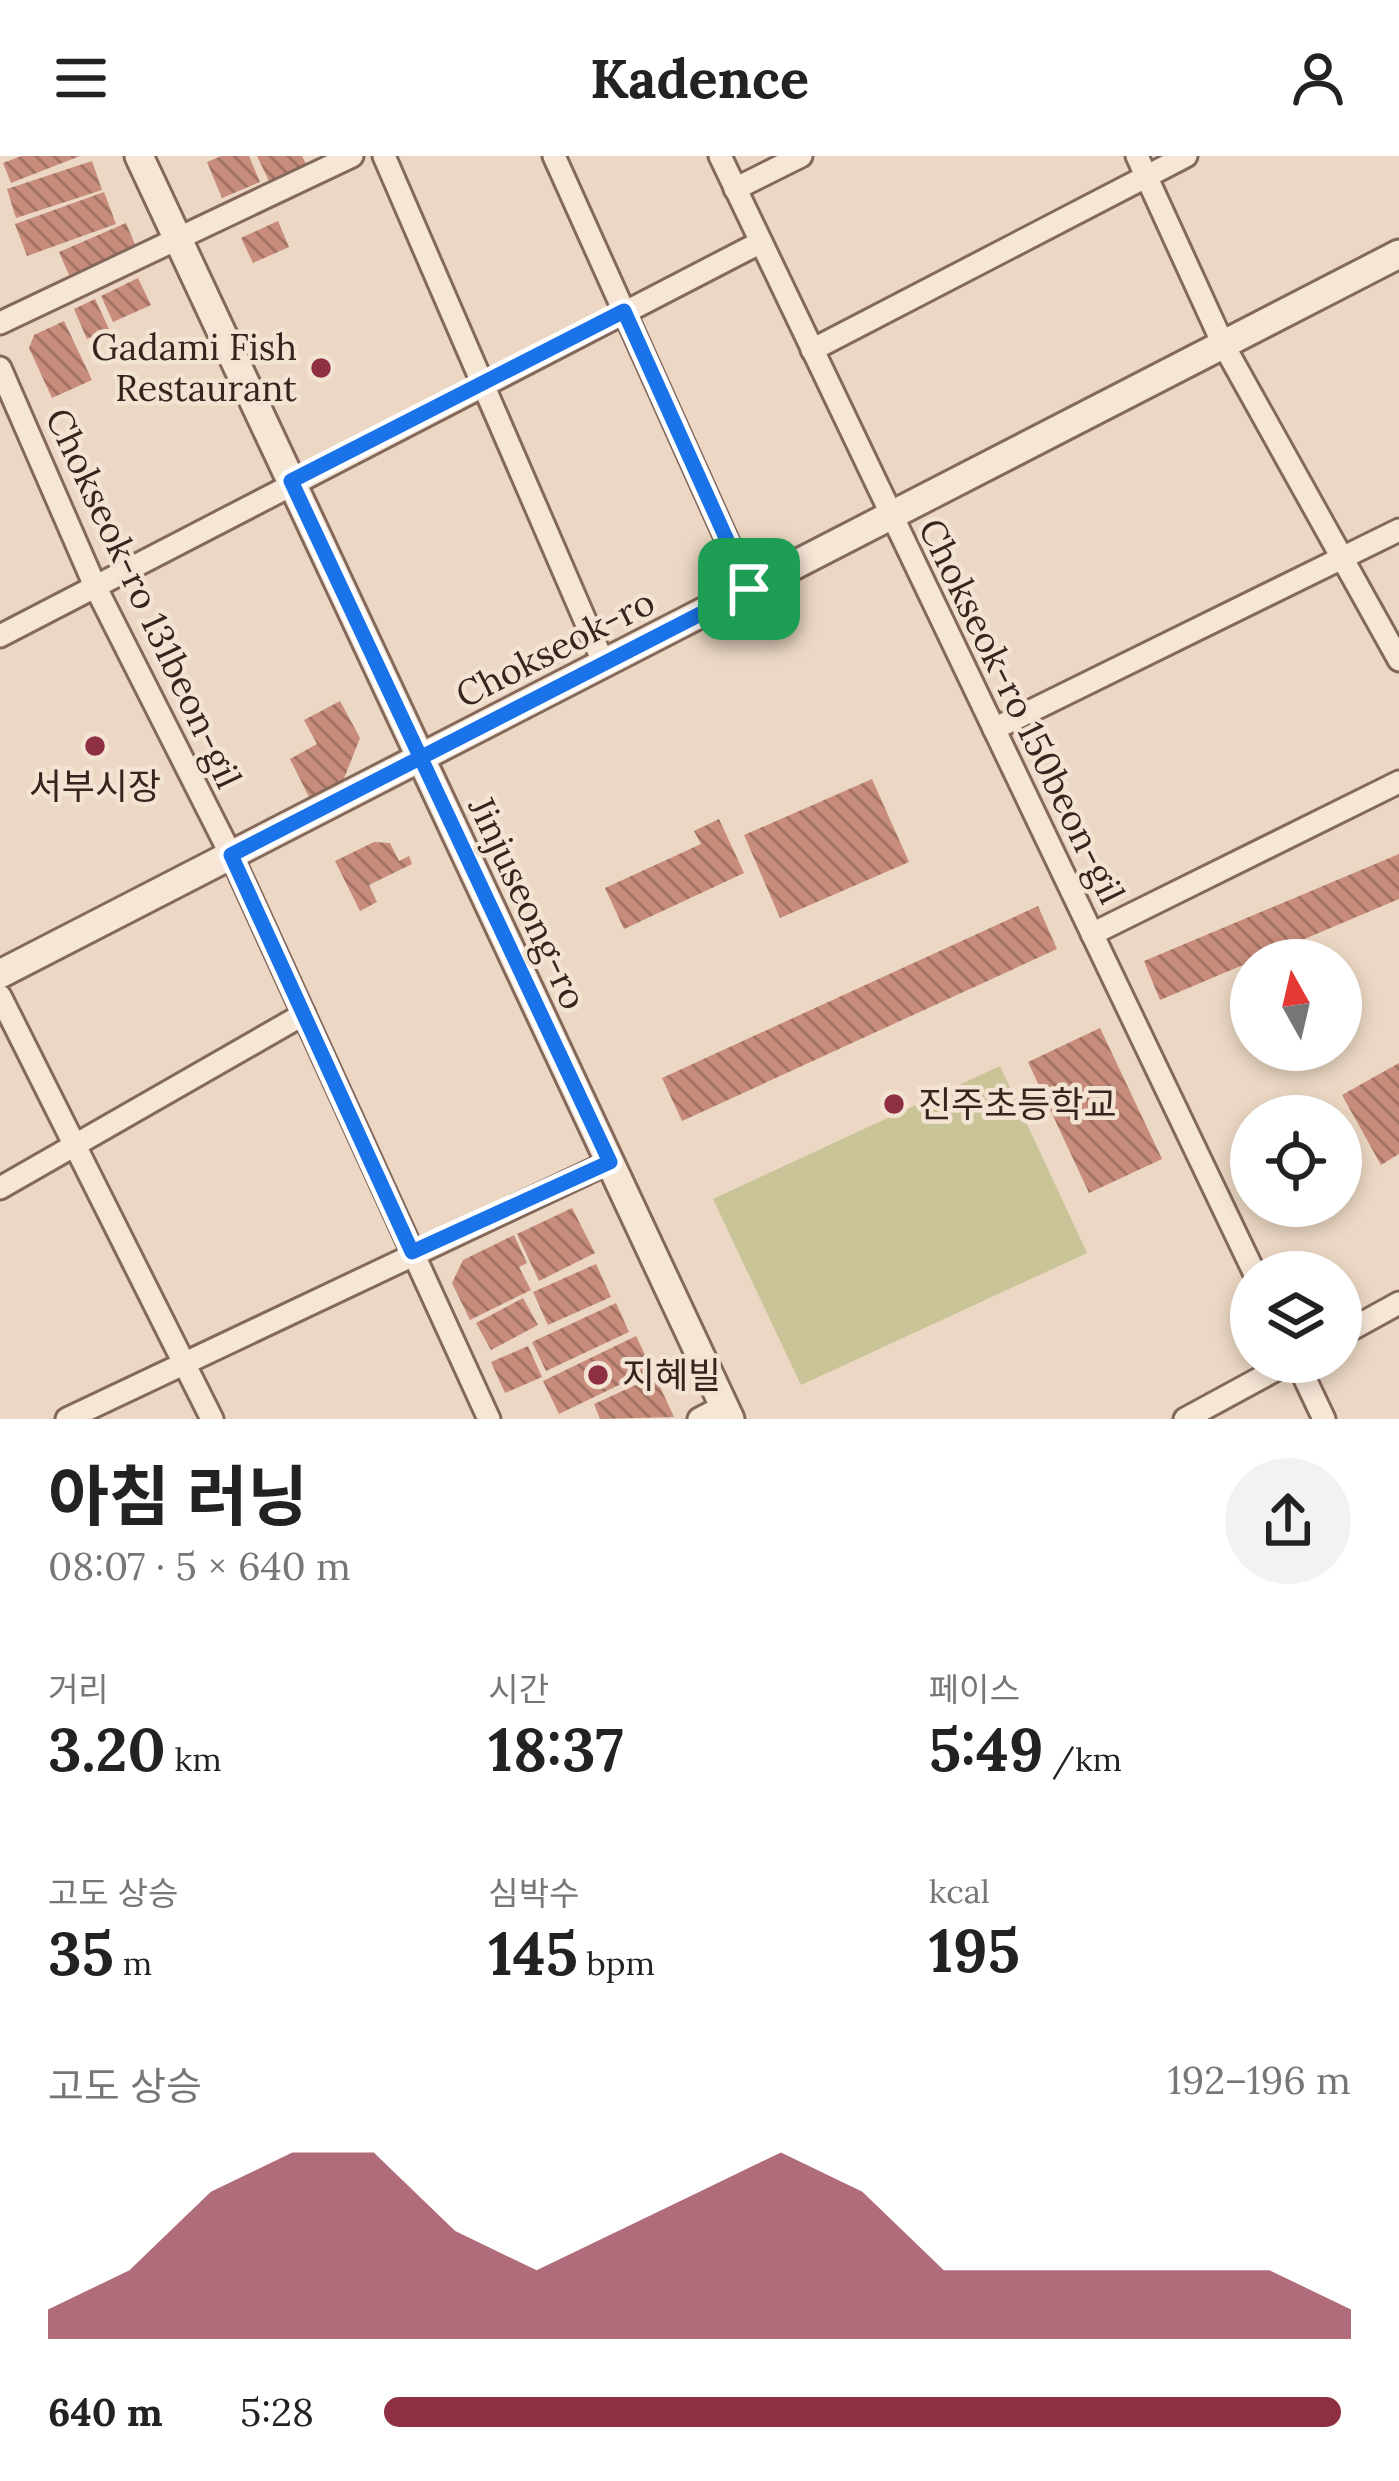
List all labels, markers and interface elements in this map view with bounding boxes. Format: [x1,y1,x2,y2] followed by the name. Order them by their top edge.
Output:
[590,44,809,113] text: Kadence
[48,45,114,111] icon: menu
[1285,45,1351,111] icon: person
[91,324,297,411] place label: Gadami Fish Restaurant
[308,355,334,381] marker: Gadami Fish Restaurant
[36,401,252,795] street label: Chokseok-ro 131beon-gil
[909,511,1135,911] street label: Chokseok-ro 150beon-gil
[698,538,800,640] pin
[716,556,782,622] icon: arrive
[448,578,662,718] street label: Chokseok-ro
[82,733,108,759] marker: 서부시장
[29,763,161,809] place label: 서부시장
[458,789,597,1016] street label: Jinjuseong-ro
[1230,939,1362,1071] north arrow
[1230,939,1362,1383] map controls
[918,1081,1117,1127] place label: 진주초등학교
[881,1091,907,1117] marker: 진주초등학교
[1230,1095,1362,1227] button: locate
[1230,1251,1362,1383] button: layers
[622,1352,721,1398] place label: 지혜빌
[585,1362,611,1388] marker: 지혜빌
[48,1454,308,1538] text: 아침 러닝
[1225,1458,1351,1584] button: share
[48,1541,351,1591] text: 08:07 · 5 × 640 m
[48,1668,109,1710] text: 거리
[488,1668,549,1710] text: 시간
[929,1668,1020,1710] text: 페이스
[48,1711,166,1787] text: 3.20
[488,1711,624,1787] text: 18:37
[929,1711,1043,1787] text: 5:49
[166,1738,222,1780] text: km
[1043,1738,1122,1780] text: /km
[929,1870,990,1912] text: kcal
[48,1872,178,1914] text: 고도 상승
[488,1872,579,1914] text: 심박수
[929,1912,1020,1988] text: 195
[48,1915,114,1991] text: 35
[488,1915,578,1991] text: 145
[114,1942,152,1984] text: m
[578,1942,655,1984] text: bpm
[1168,2055,1351,2105] text: 192–196 m
[48,2061,202,2111] text: 고도 상승
[48,2387,163,2437] text: 640 m
[240,2387,314,2437] text: 5:28

